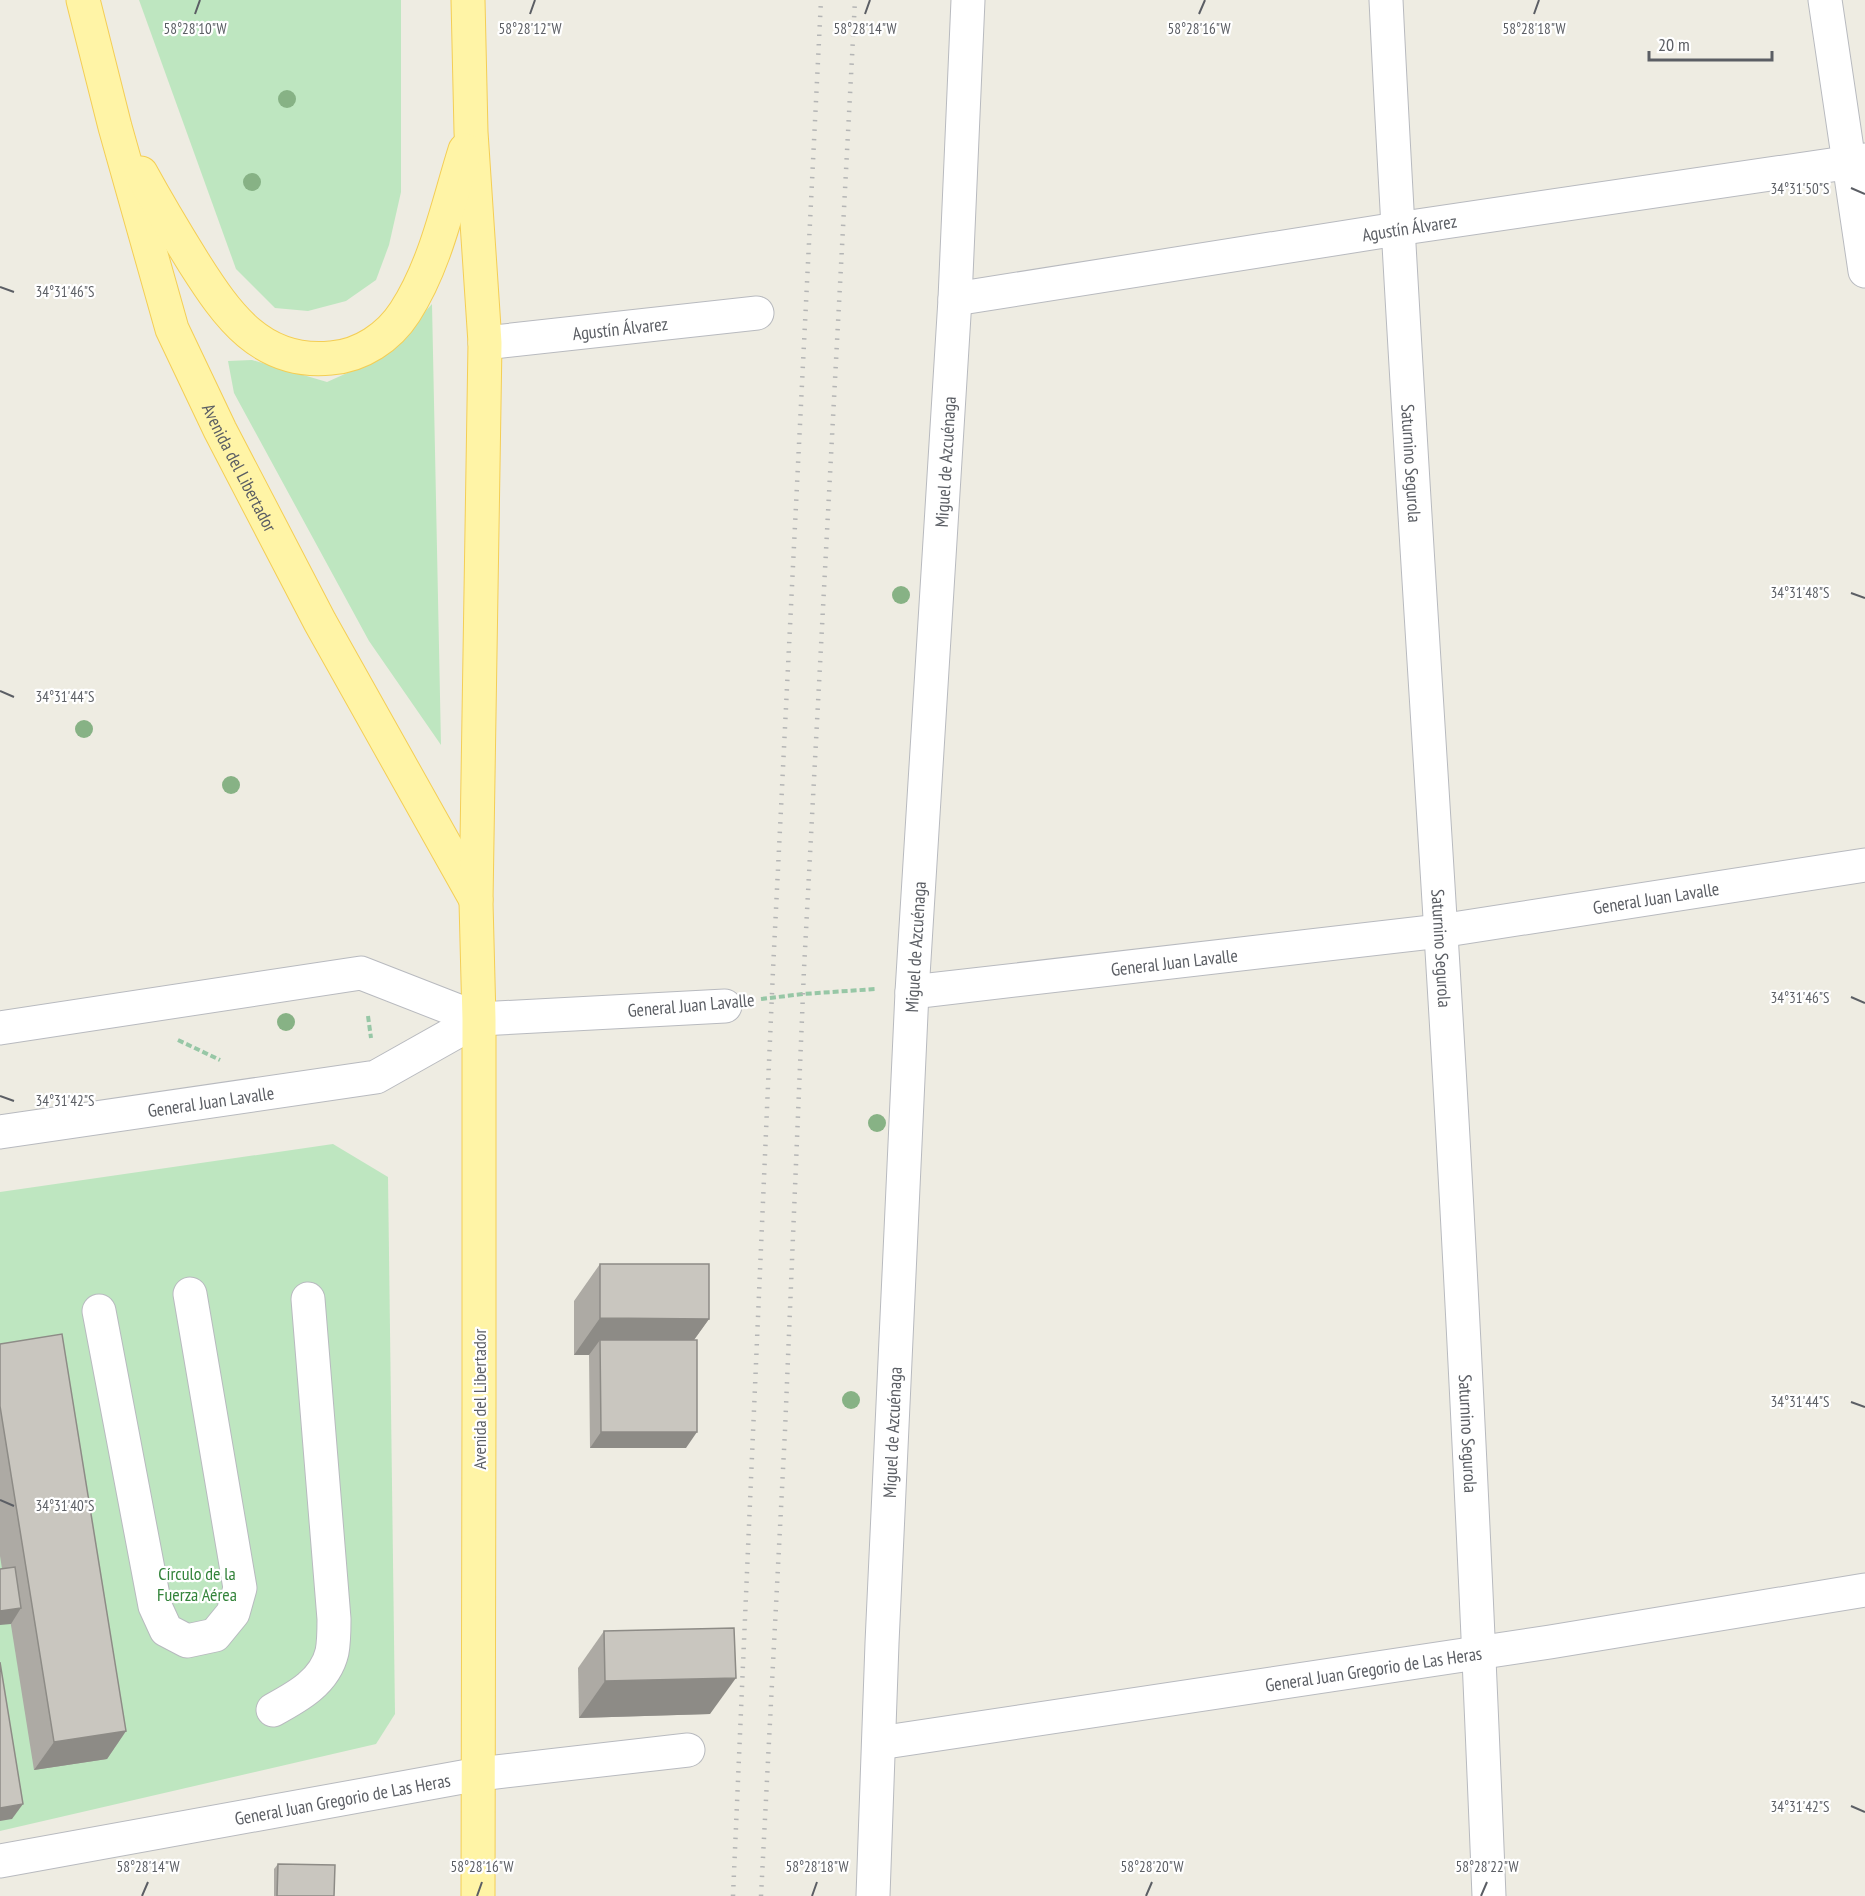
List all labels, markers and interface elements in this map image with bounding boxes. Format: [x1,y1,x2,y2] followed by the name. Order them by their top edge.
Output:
[163,19,227,38] text: 58°28'10"W
[498,19,562,38] text: 58°28'12"W
[833,19,897,38] text: 58°28'14"W
[1167,19,1231,38] text: 58°28'16"W
[1502,19,1566,38] text: 58°28'18"W
[1649,24,1772,62] scale bar
[1658,33,1690,56] text: 20 m
[1770,179,1830,198] text: 34°31'50"S
[1360,209,1458,246] street label: Agustín Álvarez
[35,282,95,301] text: 34°31'46"S
[571,311,669,345] street label: Agustín Álvarez
[929,396,960,528] street label: Miguel de Azcuénaga
[198,400,282,535] street label: Avenida del Libertador
[1397,403,1427,523] street label: Saturnino Segurola
[1770,583,1830,602] text: 34°31'48"S
[35,687,95,706] text: 34°31'44"S
[1591,876,1721,919] street label: General Juan Lavalle
[900,881,930,1013] street label: Miguel de Azcuénaga
[1427,888,1457,1008] street label: Saturnino Segurola
[1110,943,1239,980] street label: General Juan Lavalle
[627,988,755,1022] street label: General Juan Lavalle
[1770,988,1830,1007] text: 34°31'46"S
[146,1081,275,1122] street label: General Juan Lavalle
[35,1091,95,1110] text: 34°31'42"S
[468,1329,491,1469] street label: Avenida del Libertador
[877,1366,906,1498] street label: Miguel de Azcuénaga
[1454,1374,1483,1493] street label: Saturnino Segurola
[1770,1392,1830,1411] text: 34°31'44"S
[35,1496,95,1515] text: 34°31'40"S
[157,1562,237,1606] park label: Círculo de la Fuerza Aérea
[1264,1641,1483,1696] street label: General Juan Gregorio de Las Heras
[233,1768,452,1830] street label: General Juan Gregorio de Las Heras
[1770,1797,1830,1816] text: 34°31'42"S
[116,1857,180,1876] text: 58°28'14"W
[450,1857,514,1876] text: 58°28'16"W
[785,1857,849,1876] text: 58°28'18"W
[1120,1857,1184,1876] text: 58°28'20"W
[1455,1857,1519,1876] text: 58°28'22"W

